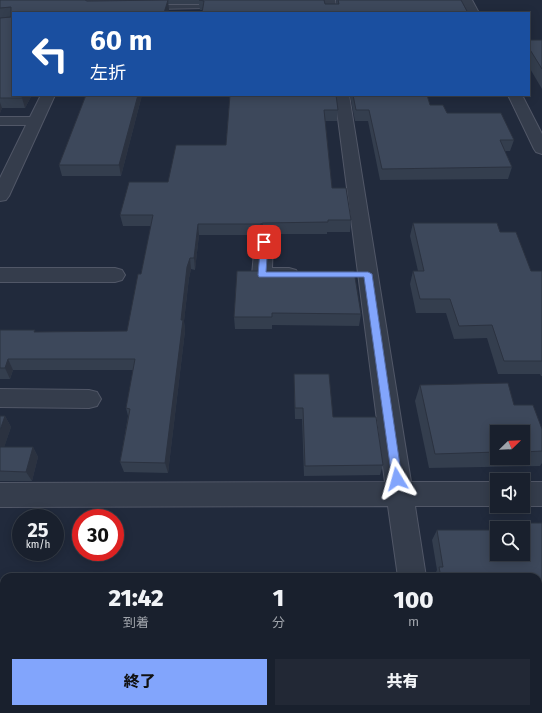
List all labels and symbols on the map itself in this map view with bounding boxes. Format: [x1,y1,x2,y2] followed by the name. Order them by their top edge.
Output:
[247,225,281,259] pin
[490,425,530,465] north arrow
[376,458,418,500] position arrow
[72,509,124,561] speed limit sign: 30

